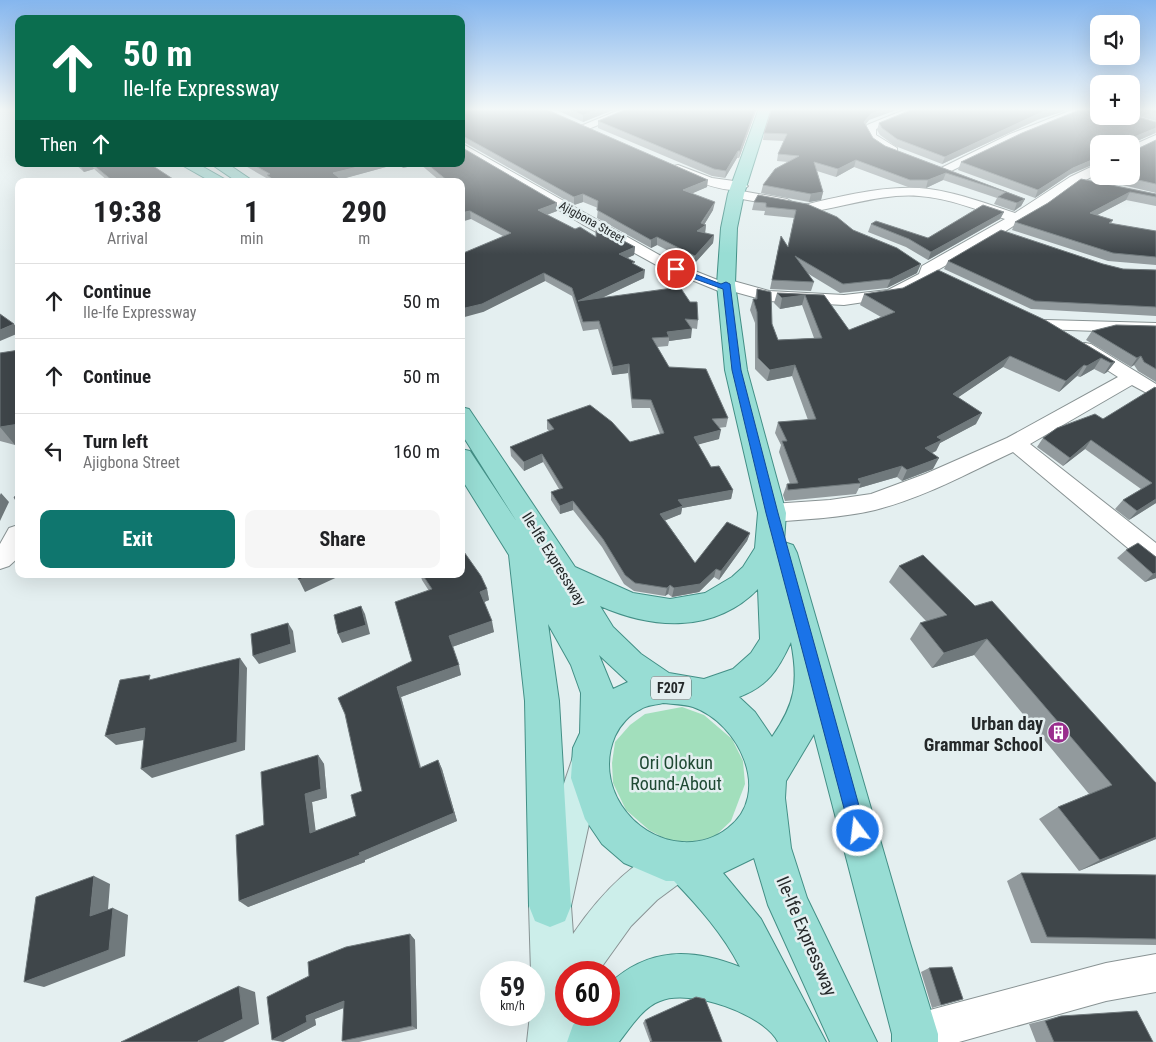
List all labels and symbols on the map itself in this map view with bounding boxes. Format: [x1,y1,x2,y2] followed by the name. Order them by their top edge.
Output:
[557,198,628,246] street label: Ajigbona Street
[655,248,697,290] pin
[518,509,590,609] street label: Ile-Ife Expressway
[651,676,691,700] road number: F207
[924,713,1043,755] place label: Urban day Grammar School
[1047,721,1071,745] building icon: Urban day Grammar School
[630,752,722,794] park label: Ori Olokun Round-About
[831,804,883,856] position arrow
[772,873,842,999] street label: Ile-Ife Expressway
[555,961,620,1026] speed limit sign: 60

